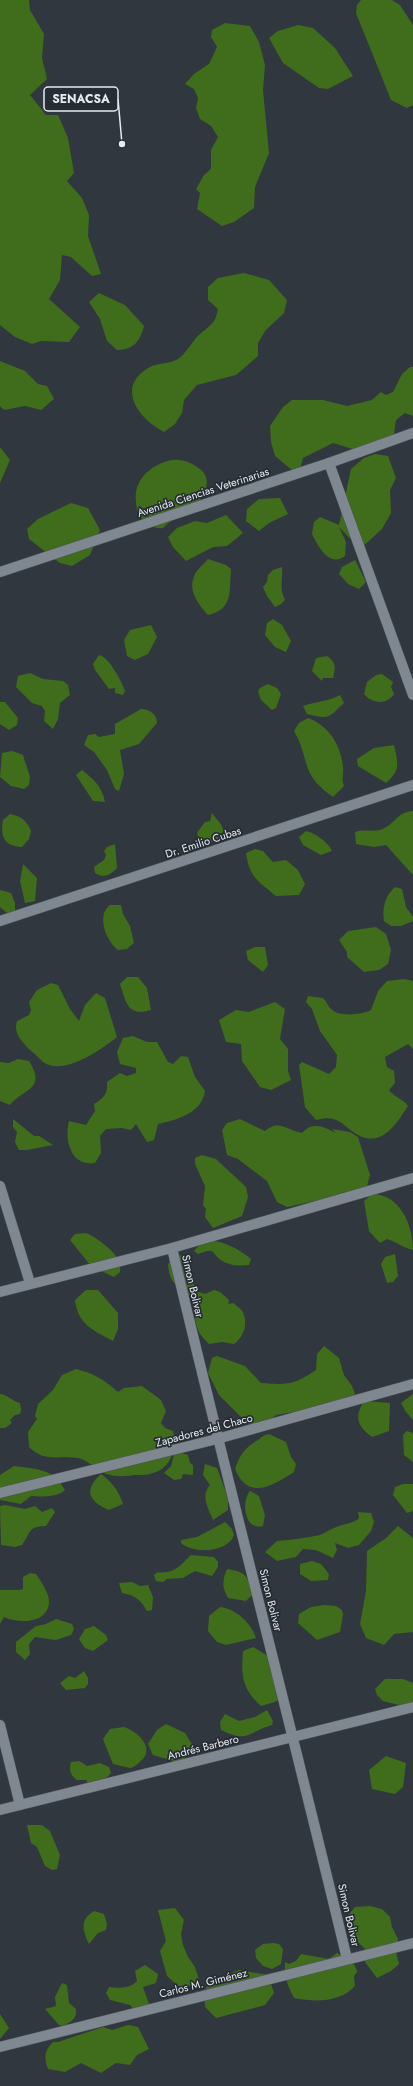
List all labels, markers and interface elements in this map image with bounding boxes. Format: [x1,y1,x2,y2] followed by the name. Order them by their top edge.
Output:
[44,87,118,111] callout: SENACSA
[52,90,110,108] text: SENACSA
[135,463,272,521] street label: Avenida Ciencias Veterinarias
[163,822,243,862] street label: Dr. Emilio Cubas
[178,1253,208,1319] street label: Simon Bolivar
[154,1409,254,1451] street label: Zapadores del Chaco
[255,1567,287,1633] street label: Simon Bolivar
[166,1730,240,1764] street label: Andrés Barbero
[334,1882,364,1948] street label: Simon Bolivar
[157,1964,249,2002] street label: Carlos M. Giménez

